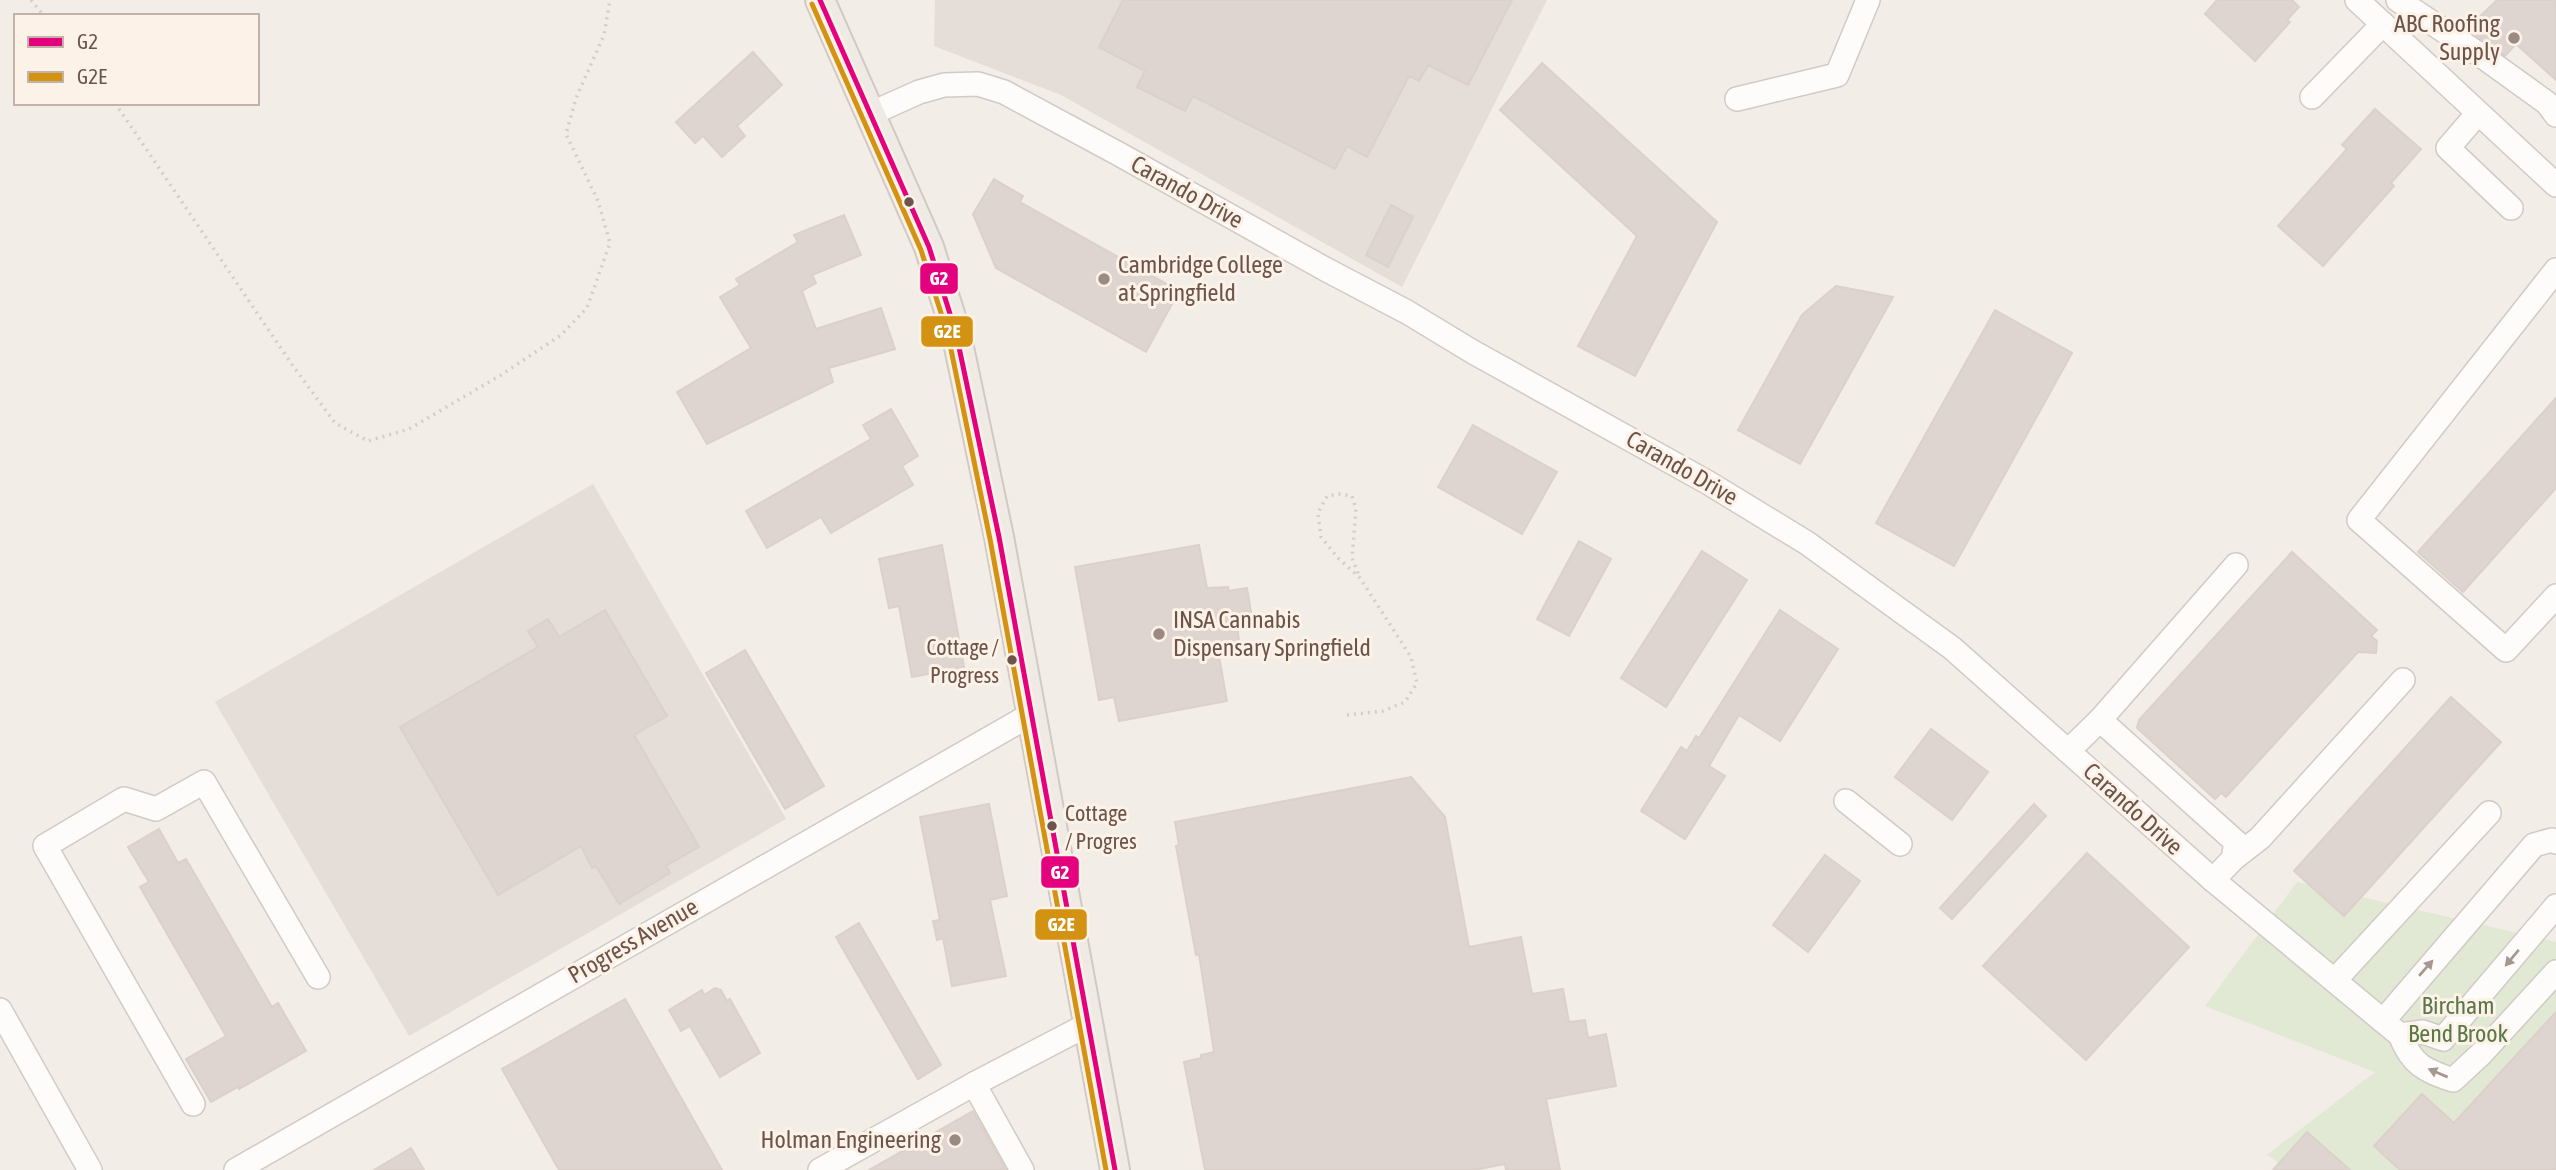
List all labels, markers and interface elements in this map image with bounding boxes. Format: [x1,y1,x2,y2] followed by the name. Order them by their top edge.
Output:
[2394,10,2501,65] place label: ABC Roofing Supply
[14,14,259,105] legend
[77,29,98,53] text: G2
[2506,30,2522,46] marker: ABC Roofing Supply
[77,64,107,88] text: G2E
[1127,150,1248,233] street label: Carando Drive
[902,195,916,209] unlabelled marker
[1118,251,1283,306] place label: Cambridge College at Springfield
[919,262,959,295] line badge: G2
[929,267,949,289] text: G2
[1096,271,1112,287] marker: Cambridge College at Springfield
[920,315,974,348] line badge: G2E
[933,320,961,342] text: G2E
[1622,425,1743,510] street label: Carando Drive
[1173,606,1371,661] place label: INSA Cannabis Dispensary Springfield
[1151,626,1167,642] marker: INSA Cannabis Dispensary Springfield
[926,634,999,688] place label: Cottage / Progress
[1005,653,1019,667] marker: Cottage / Progress
[2078,757,2188,860] street label: Carando Drive
[1065,800,1137,854] place label: Cottage / Progres
[1045,819,1059,833] marker: Cottage / Progres
[1040,855,1080,889] line badge: G2
[1050,861,1070,883] text: G2
[563,893,702,989] street label: Progress Avenue
[1034,908,1088,941] line badge: G2E
[1047,913,1075,935] text: G2E
[2505,950,2520,967] one-way arrow
[2418,959,2433,976] one-way arrow
[2408,992,2509,1047] park label: Bircham Bend Brook
[2427,1067,2448,1078] one-way arrow
[760,1126,942,1153] place label: Holman Engineering
[947,1132,963,1148] marker: Holman Engineering

